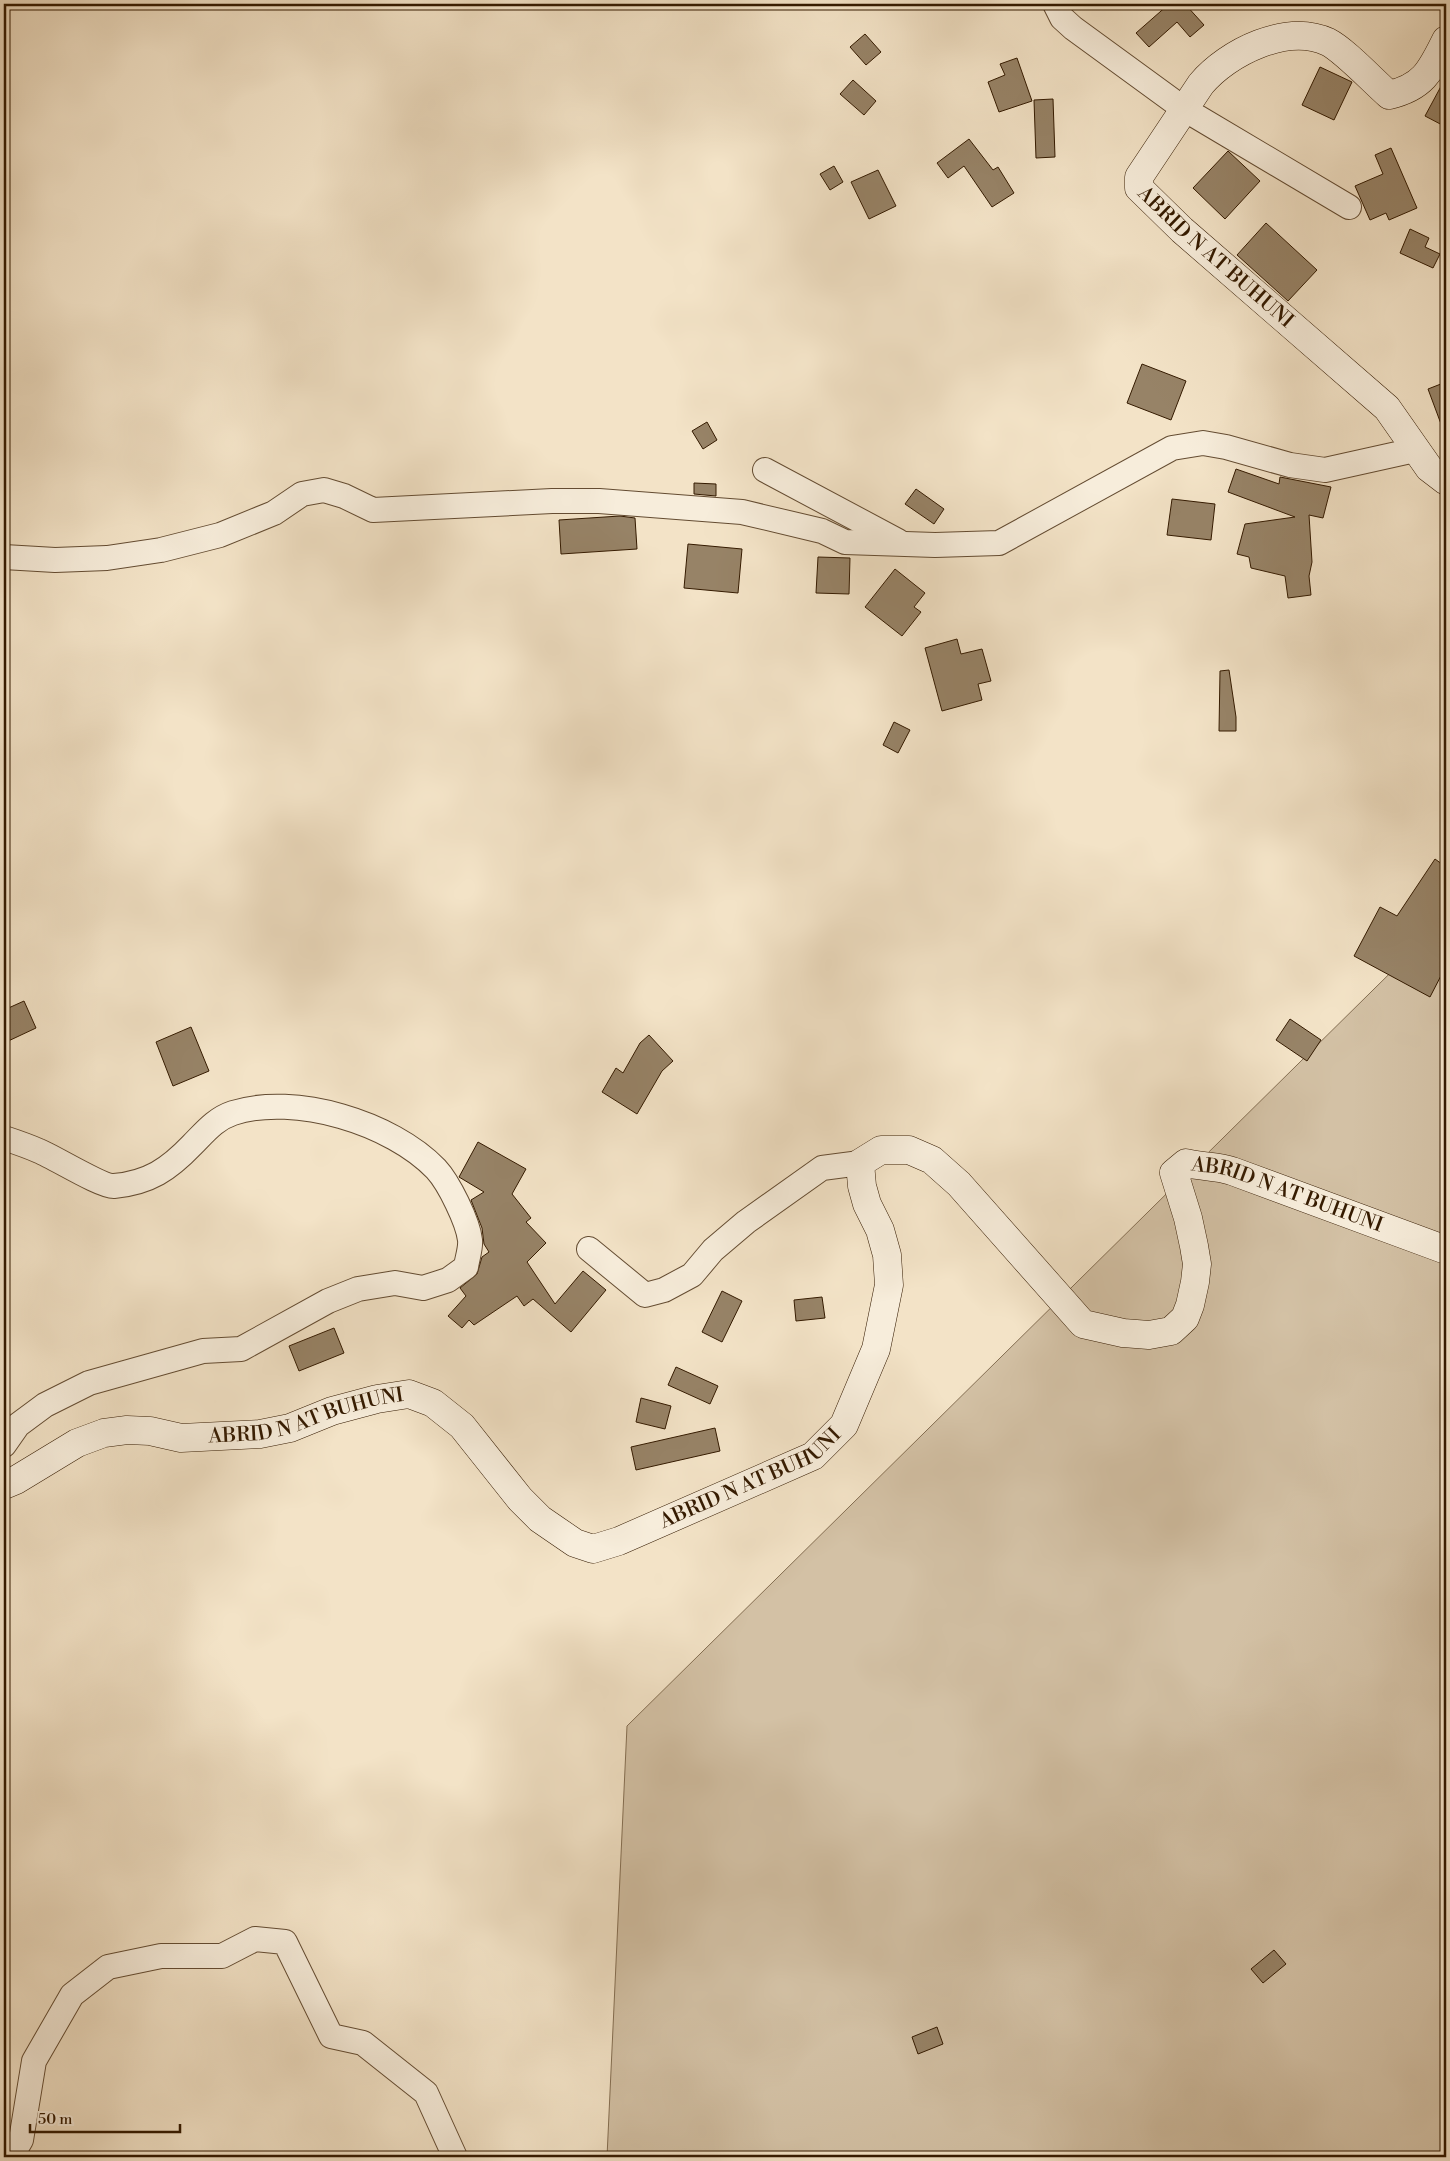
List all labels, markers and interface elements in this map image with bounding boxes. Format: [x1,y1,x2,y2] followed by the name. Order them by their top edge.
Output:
[1132,180,1299,334] street label: ABRID N AT BUHUNI
[1189,1152,1387,1238] street label: ABRID N AT BUHUNI
[207,1382,406,1449] street label: ABRID N AT BUHUNI
[655,1422,847,1534] street label: ABRID N AT BUHUNI
[30,2101,180,2133] scale bar
[38,2110,72,2129] text: 50 m

